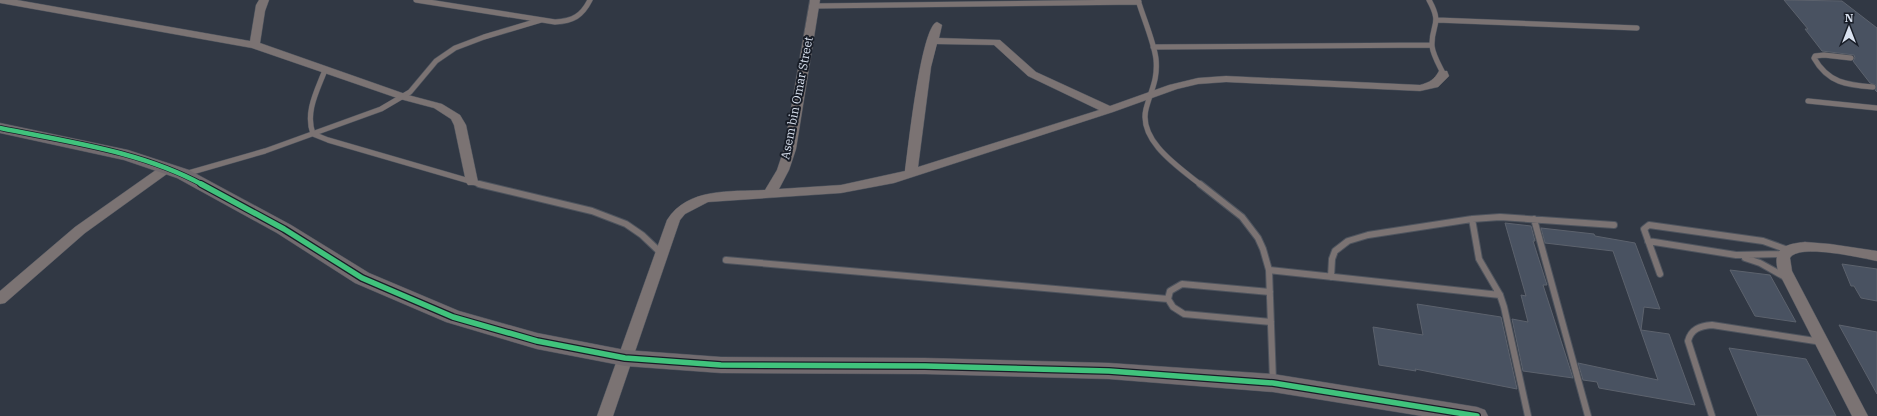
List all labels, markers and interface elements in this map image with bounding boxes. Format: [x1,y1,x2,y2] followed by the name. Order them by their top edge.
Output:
[1829,8,1869,48] north arrow
[1845,11,1854,25] text: N
[777,35,816,160] street label: Asem bin Omar Street

